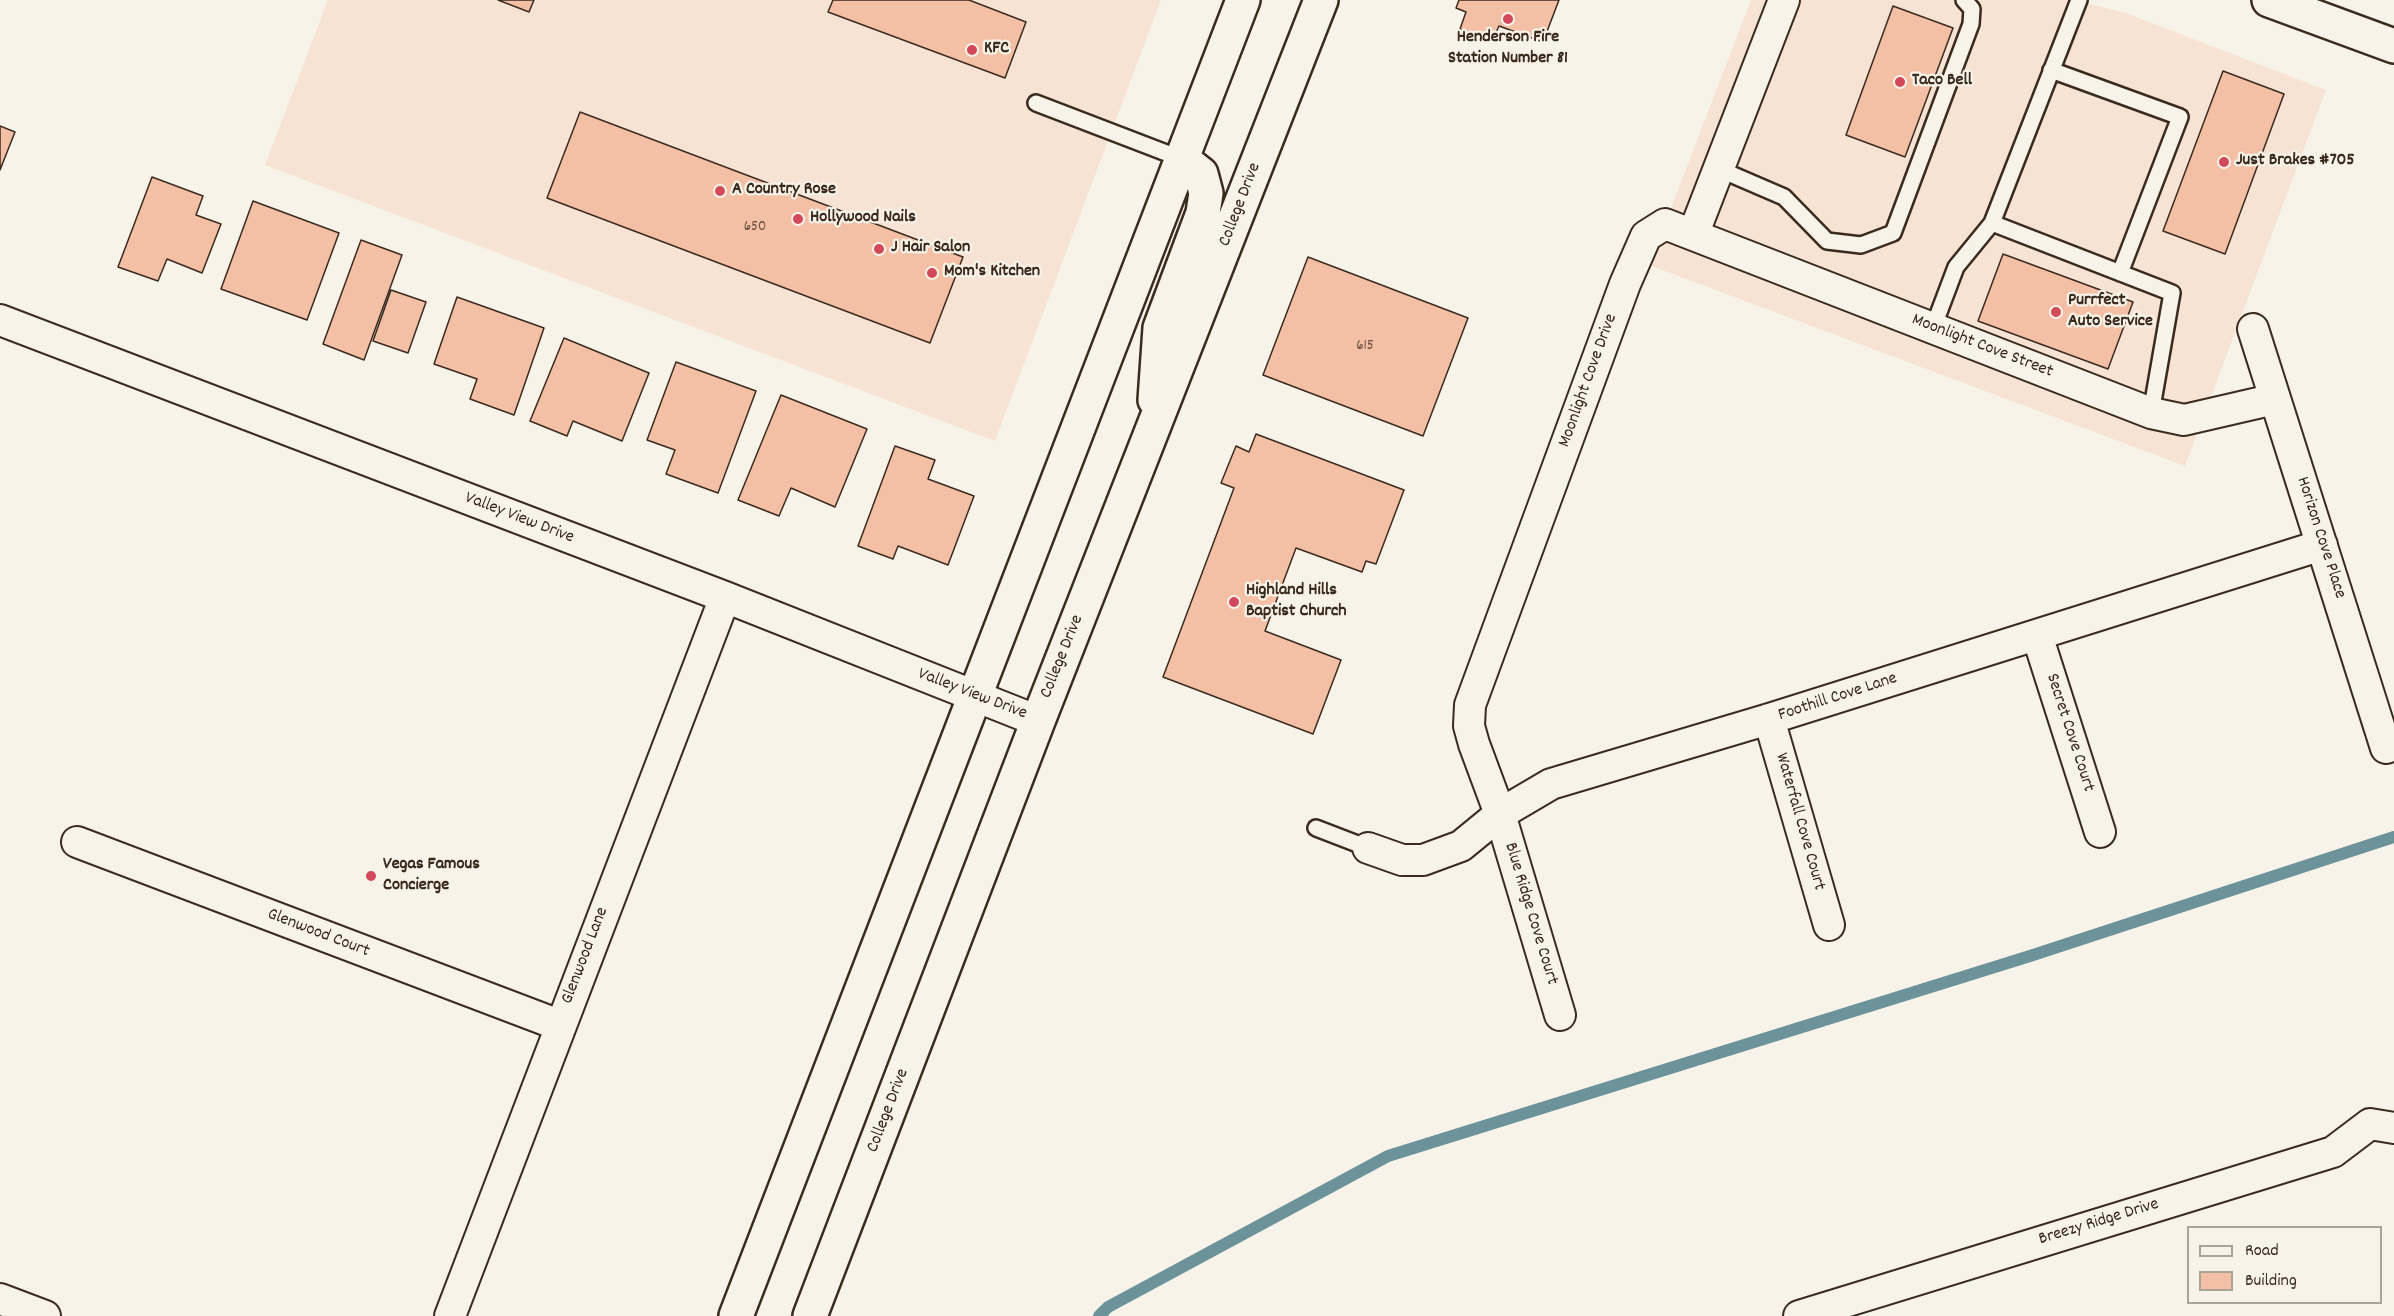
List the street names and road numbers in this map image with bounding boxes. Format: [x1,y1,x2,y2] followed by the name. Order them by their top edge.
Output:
[1215,160,1267,250] street label: College Drive
[1908,310,2056,384] street label: Moonlight Cove Street
[1555,311,1623,451] street label: Moonlight Cove Drive
[2290,474,2350,602] street label: Horizon Cove Place
[461,488,577,550] street label: Valley View Drive
[1037,612,1089,702] street label: College Drive
[914,664,1030,726] street label: Valley View Drive
[1776,669,1900,727] street label: Foothill Cove Lane
[2040,671,2098,795] street label: Secret Cove Court
[1769,751,1829,893] street label: Waterfall Cove Court
[1498,840,1562,988] street label: Blue Ridge Cove Court
[264,905,372,963] street label: Glenwood Court
[558,905,614,1007] street label: Glenwood Lane
[863,1066,915,1156] street label: College Drive
[2036,1194,2162,1252] street label: Breezy Ridge Drive

